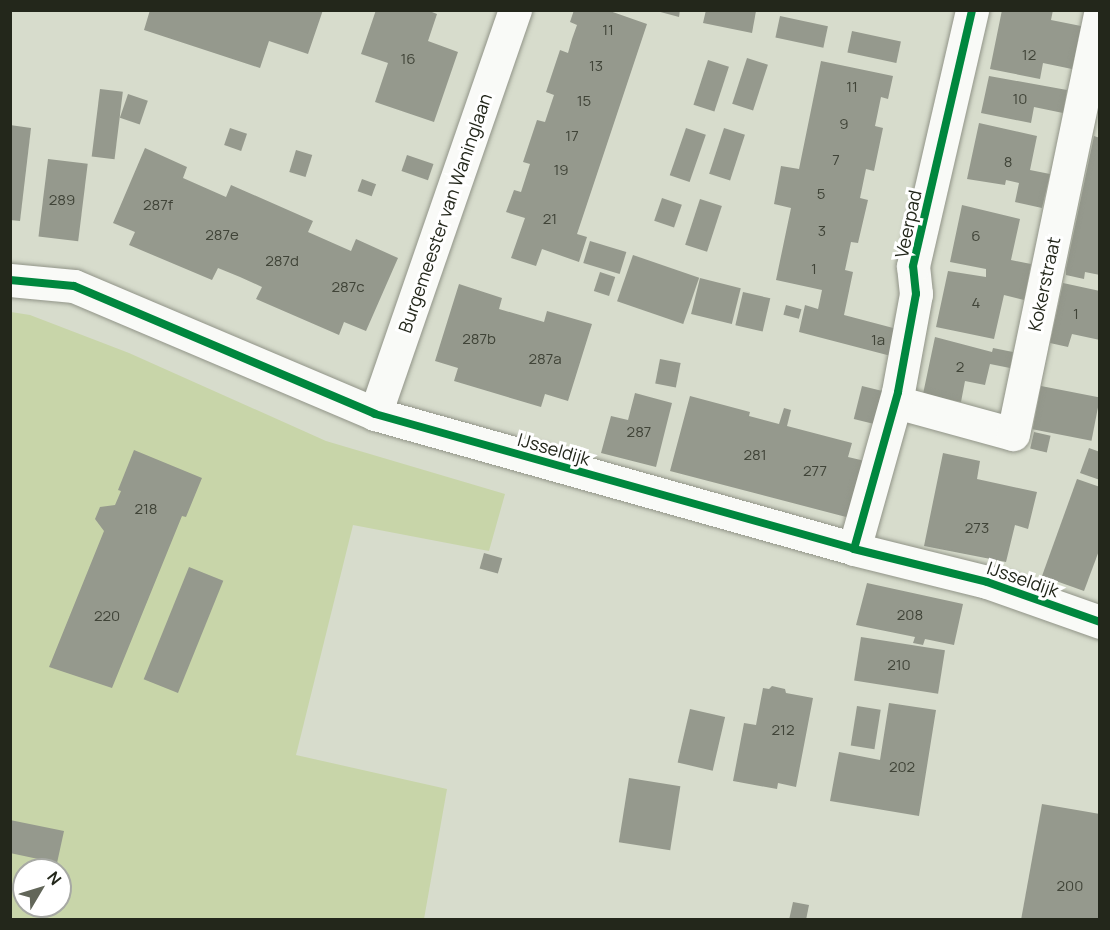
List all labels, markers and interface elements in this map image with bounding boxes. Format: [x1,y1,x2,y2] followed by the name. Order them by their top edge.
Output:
[602,21,614,39] house number: 11
[1022,46,1036,64] house number: 12
[400,50,416,68] house number: 16
[589,57,603,75] house number: 13
[846,78,858,96] house number: 11
[394,90,496,336] street label: Burgemeester van Waninglaan
[1013,90,1027,108] house number: 10
[577,92,591,110] house number: 15
[839,115,849,133] house number: 9
[565,127,579,145] house number: 17
[832,151,840,169] house number: 7
[1004,153,1012,171] house number: 8
[553,161,569,179] house number: 19
[817,185,825,203] house number: 5
[890,188,926,260] street label: Veerpad
[49,191,75,209] house number: 289
[143,196,173,214] house number: 287f
[543,210,557,228] house number: 21
[818,222,826,240] house number: 3
[205,226,239,244] house number: 287e
[971,227,981,245] house number: 6
[1023,235,1065,333] street label: Kokerstraat
[265,252,299,270] house number: 287d
[811,260,817,278] house number: 1
[331,278,365,296] house number: 287c
[972,294,980,312] house number: 4
[1073,305,1079,323] house number: 1
[462,330,496,348] house number: 287b
[871,331,885,349] house number: 1a
[528,350,562,368] house number: 287a
[956,358,964,376] house number: 2
[627,423,651,441] house number: 287
[515,428,593,470] street label: IJsseldijk
[743,446,767,464] house number: 281
[803,462,827,480] house number: 277
[134,500,158,518] house number: 218
[965,519,989,537] house number: 273
[984,557,1062,601] street label: IJsseldijk
[897,606,923,624] house number: 208
[94,607,120,625] house number: 220
[887,656,911,674] house number: 210
[772,721,794,739] house number: 212
[889,758,915,776] house number: 202
[12,858,72,918] north arrow
[42,867,67,889] text: N
[1057,877,1083,895] house number: 200

